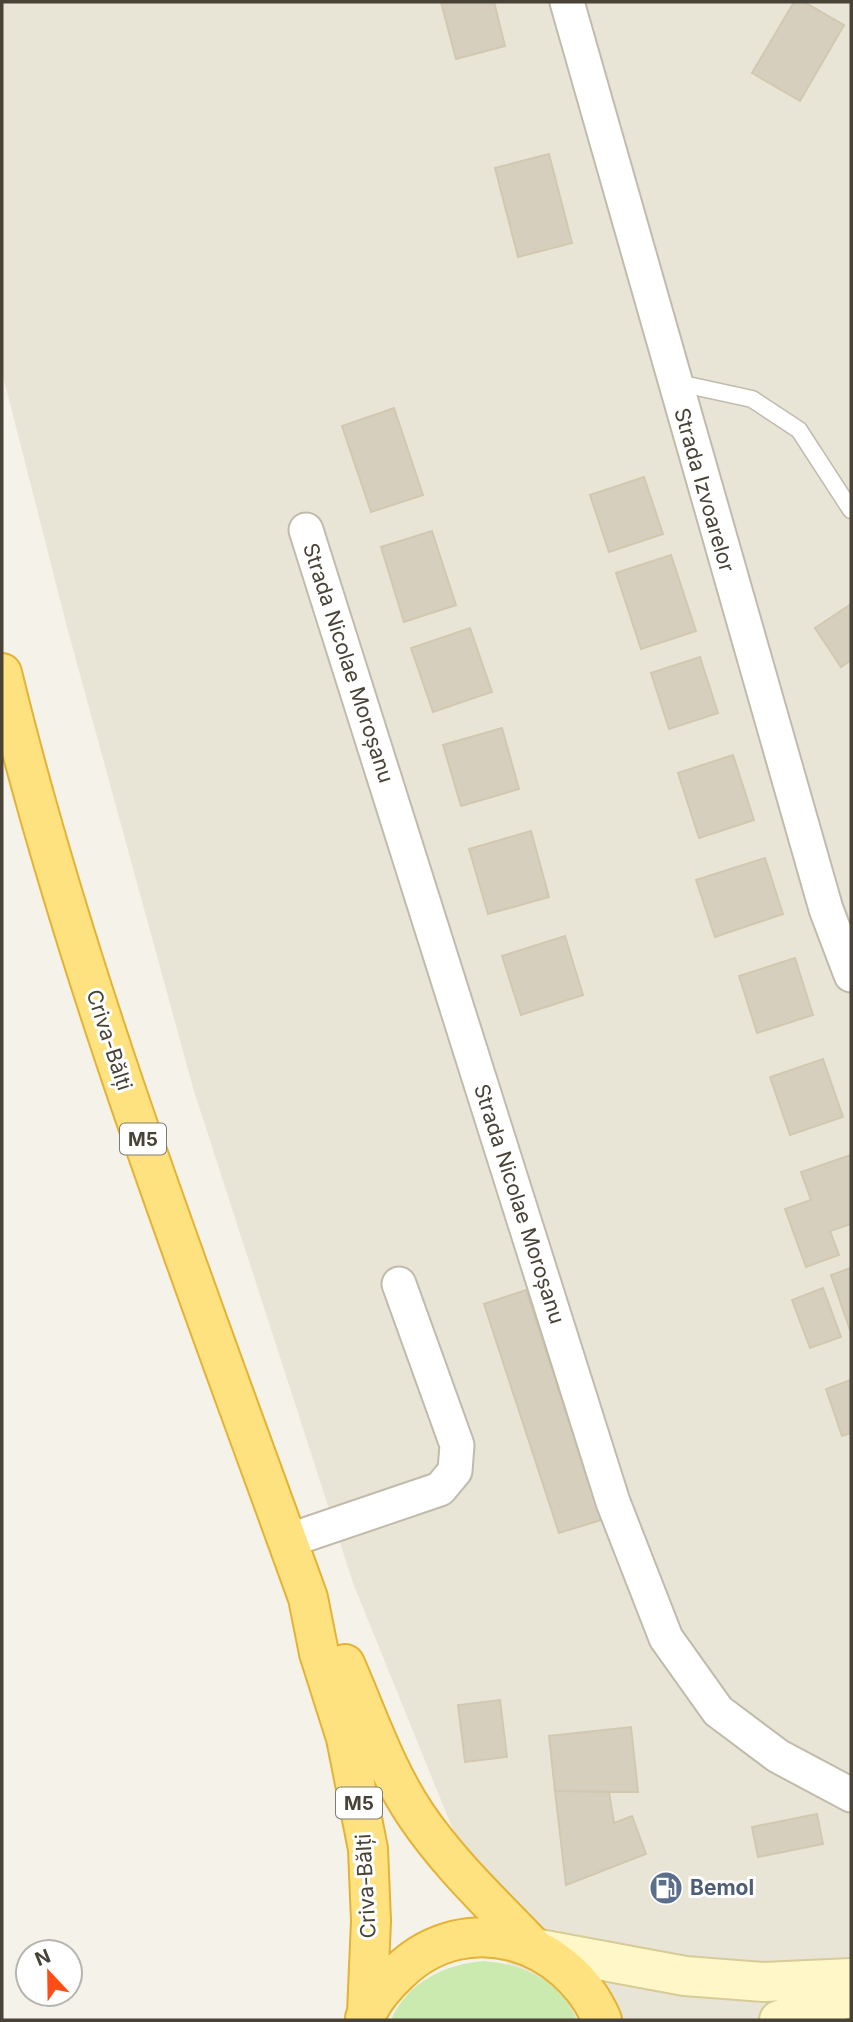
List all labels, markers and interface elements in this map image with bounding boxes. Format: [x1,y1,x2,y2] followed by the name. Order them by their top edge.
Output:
[669,405,740,575] street label: Strada Izvoarelor
[298,540,399,786] street label: Strada Nicolae Moroșanu
[81,986,138,1093] street label: Criva-Bălți
[469,1081,570,1327] street label: Strada Nicolae Moroșanu
[120,1124,166,1154] road number: M5
[336,1787,382,1818] road number: M5
[350,1833,381,1939] street label: Criva-Bălți
[647,1869,685,1907] fuel station icon: Bemol
[690,1875,754,1900] place label: Bemol
[14,1938,84,2008] north arrow
[32,1944,54,1971] text: N

